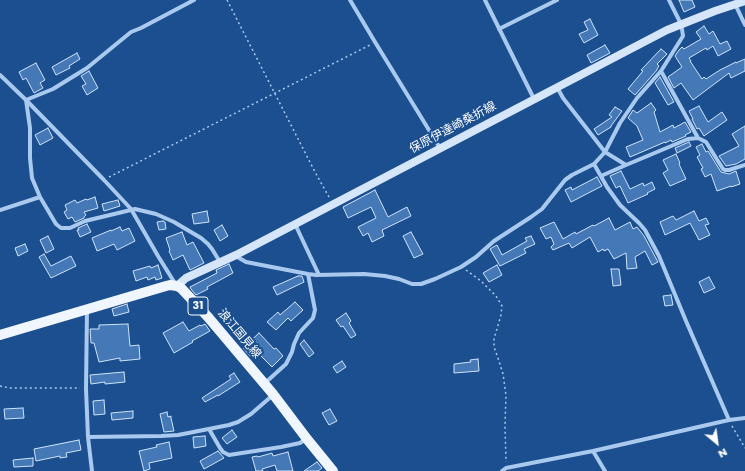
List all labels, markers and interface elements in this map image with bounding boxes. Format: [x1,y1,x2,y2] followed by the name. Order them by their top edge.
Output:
[407,99,499,157] street label: 保原伊達崎桑折線
[188,297,208,315] road number: 31
[214,306,264,362] street label: 浪江国見線
[697,423,737,463] north arrow
[715,444,730,462] text: N

